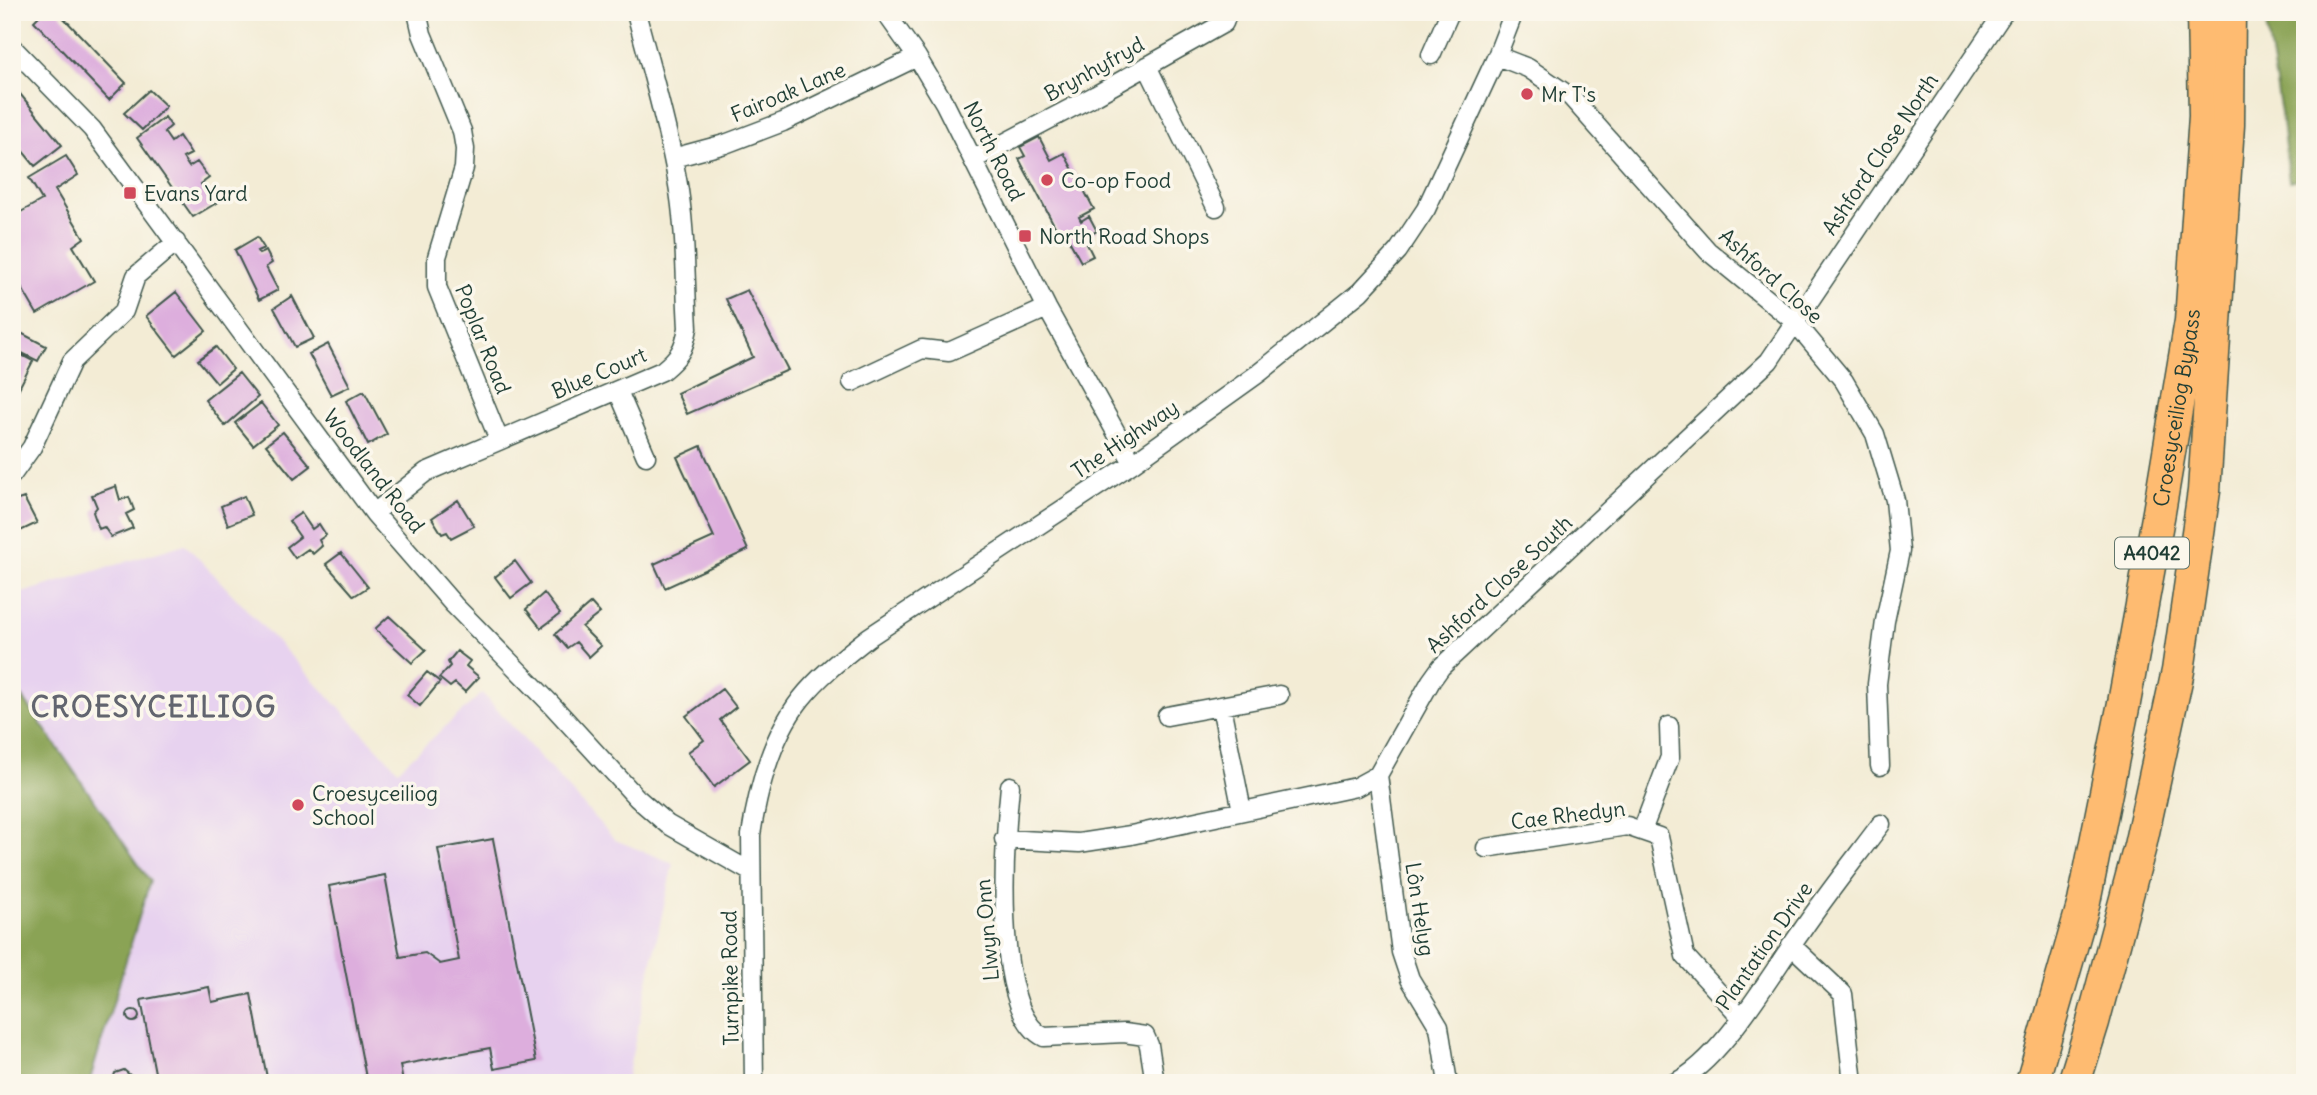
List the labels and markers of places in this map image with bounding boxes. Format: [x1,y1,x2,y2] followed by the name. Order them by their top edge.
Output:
[1541,81,1596,108] place label: Mr T's
[1519,86,1535,102] marker: Mr T's
[1061,167,1171,194] place label: Co-op Food
[1039,172,1055,188] marker: Co-op Food
[144,180,248,207] place label: Evans Yard
[122,185,138,201] marker: Evans Yard
[1039,223,1209,250] place label: North Road Shops
[1017,228,1033,244] marker: North Road Shops
[312,780,438,831] place label: Croesyceiliog School
[290,797,306,813] marker: Croesyceiliog School

